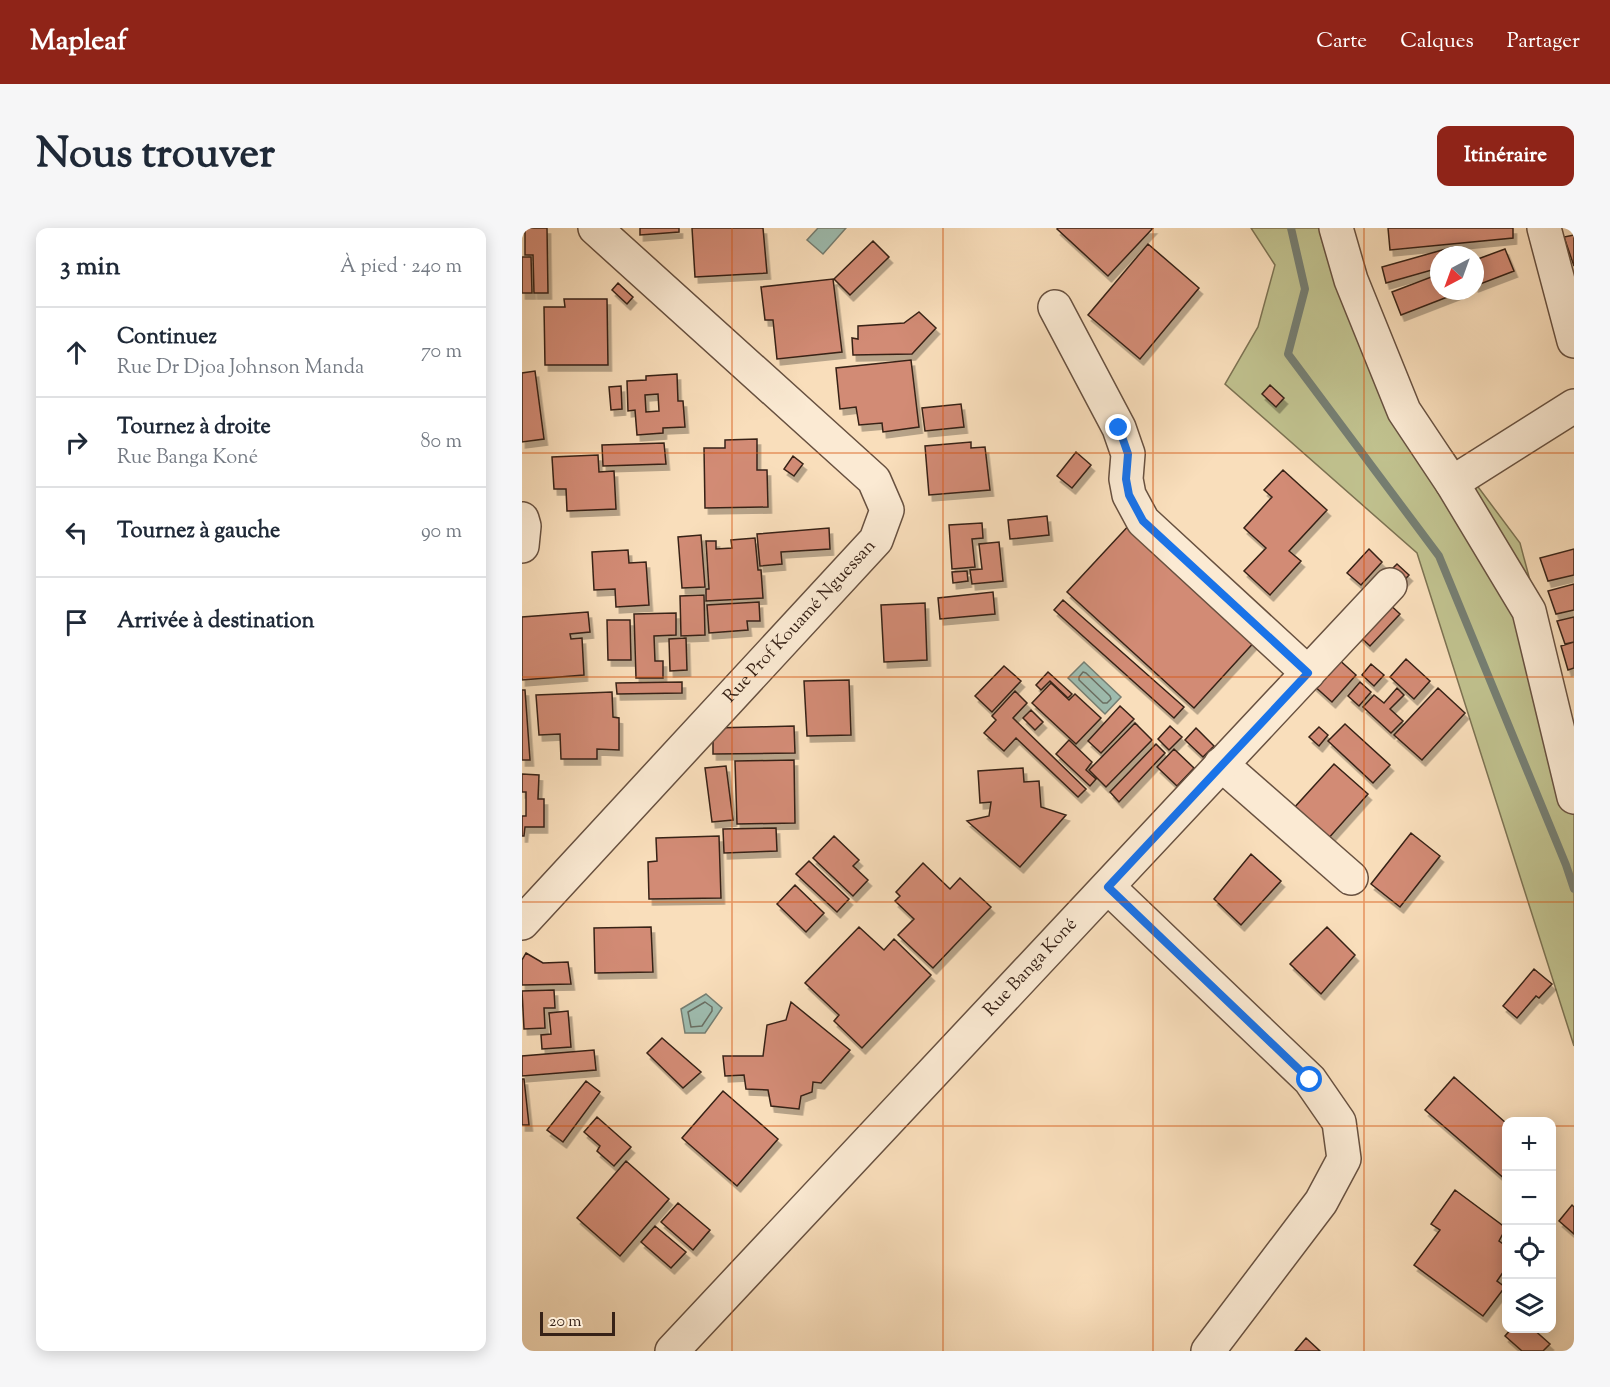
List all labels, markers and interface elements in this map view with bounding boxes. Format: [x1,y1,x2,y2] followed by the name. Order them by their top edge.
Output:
[30,22,127,62] text: Mapleaf
[1316,27,1367,57] text: Carte
[1400,27,1474,57] text: Calques
[1507,27,1580,57] text: Partager
[36,126,275,186] text: Nous trouver
[1437,126,1574,186] button: Itinéraire
[1430,246,1484,300] north arrow
[60,249,120,286] text: 3 min
[340,253,462,282] text: À pied · 240 m
[117,322,217,354] text: Continuez
[60,336,93,369] icon: ahead
[421,338,462,367] text: 70 m
[117,354,364,383] text: Rue Dr Djoa Johnson Manda
[117,412,271,444] text: Tournez à droite
[1105,414,1131,440] route end
[60,426,93,459] icon: right
[421,428,462,457] text: 80 m
[117,444,258,473] text: Rue Banga Koné
[60,516,93,549] icon: left
[117,516,280,548] text: Tournez à gauche
[421,518,462,547] text: 90 m
[718,534,883,709] street label: Rue Prof Kouamé Nguessan
[60,606,93,639] icon: arrive
[117,606,314,638] text: Arrivée à destination
[978,913,1084,1023] street label: Rue Banga Koné
[1296,1066,1322,1092] route start
[1502,1117,1556,1333] map controls
[1502,1117,1556,1171] button: +
[1502,1171,1556,1225] button: −
[1502,1225,1556,1279] button: locate
[1502,1279,1556,1333] button: layers
[540,1309,615,1336] scale bar
[549,1311,582,1334] text: 20 m

